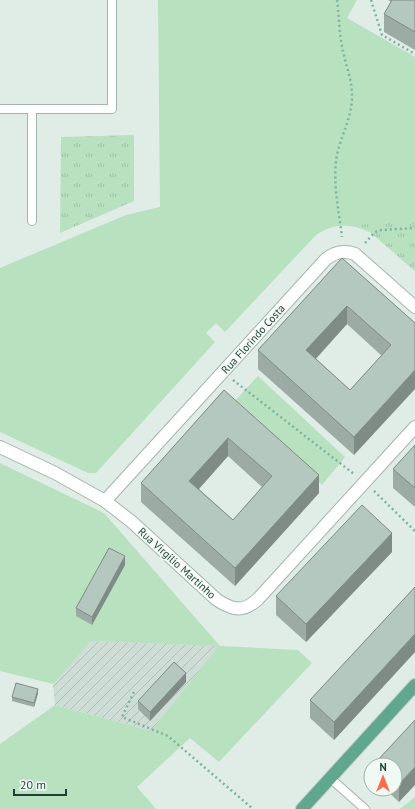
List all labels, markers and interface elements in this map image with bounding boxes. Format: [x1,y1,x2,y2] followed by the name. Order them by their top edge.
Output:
[218,301,288,377] street label: Rua Florindo Costa
[135,524,219,602] street label: Rua Virgílio Martinho
[363,757,403,797] north arrow
[379,760,387,774] text: N
[14,771,66,797] scale bar
[20,777,46,792] text: 20 m

